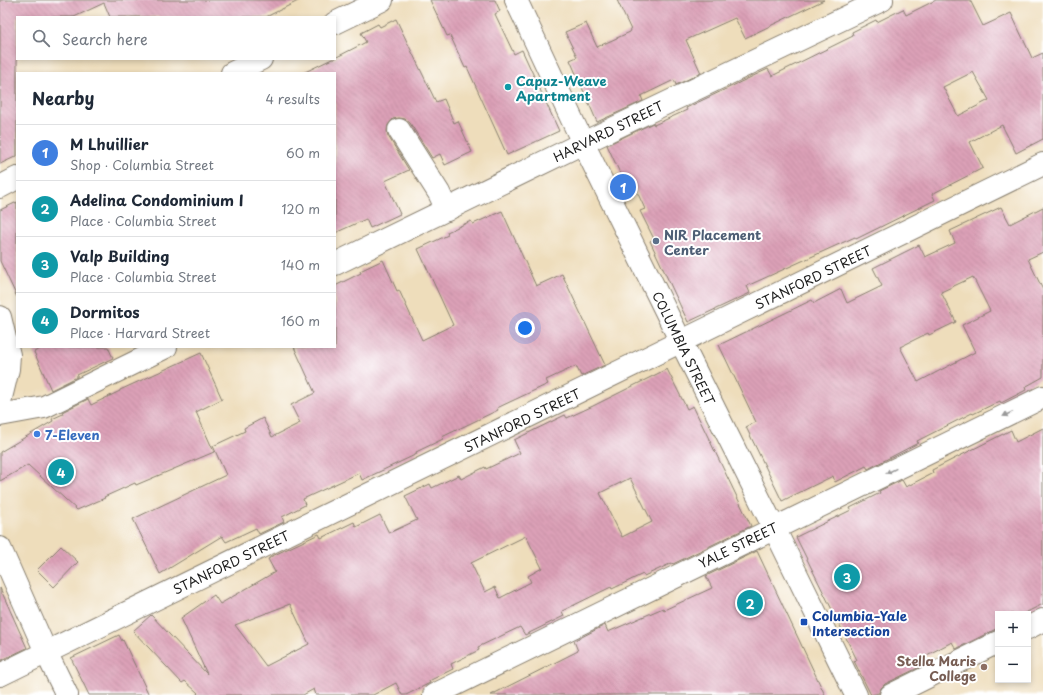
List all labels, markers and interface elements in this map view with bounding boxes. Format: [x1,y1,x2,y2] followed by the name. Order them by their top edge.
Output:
[16,16,336,60] search box
[30,27,52,49] icon: search
[62,27,148,50] text: Search here
[516,71,607,105] place label: Capuz-Weave Apartment
[503,82,513,92] marker: Capuz-Weave Apartment
[32,85,94,111] text: Nearby
[266,89,320,108] text: 4 results
[550,96,667,166] street label: HARVARD STREET
[70,132,149,155] text: M Lhuillier
[42,143,48,162] text: 1
[286,143,320,162] text: 60 m
[70,155,214,174] text: Shop · Columbia Street
[610,172,636,202] pin: 1
[70,188,244,211] text: Adelina Condominium I
[40,199,50,218] text: 2
[281,199,320,218] text: 120 m
[70,211,216,230] text: Place · Columbia Street
[664,225,761,259] place label: NIR Placement Center
[651,236,661,246] marker: NIR Placement Center
[752,240,875,313] street label: STANFORD STREET
[70,244,169,267] text: Valp Building
[41,255,49,274] text: 3
[281,255,320,274] text: 140 m
[70,267,216,286] text: Place · Columbia Street
[648,288,720,408] street label: COLUMBIA STREET
[70,300,140,323] text: Dormitos
[41,311,49,330] text: 4
[281,311,320,330] text: 160 m
[515,318,535,338] your location
[70,323,210,342] text: Place · Harvard Street
[461,383,584,456] street label: STANFORD STREET
[1002,411,1014,417] one-way arrow
[45,425,99,444] place label: 7-Eleven
[32,429,42,439] marker: 7-Eleven
[48,457,74,487] pin: 4
[885,468,897,474] one-way arrow
[695,518,781,572] street label: YALE STREET
[170,525,293,598] street label: STANFORD STREET
[834,562,860,592] pin: 3
[737,588,763,618] pin: 2
[812,606,908,640] place label: Columbia–Yale Intersection
[995,611,1031,683] map controls
[995,611,1031,647] button: +
[799,617,809,627] marker: Columbia–Yale Intersection
[995,647,1031,683] button: −
[897,651,976,685] place label: Stella Maris College
[979,662,989,672] marker: Stella Maris College

